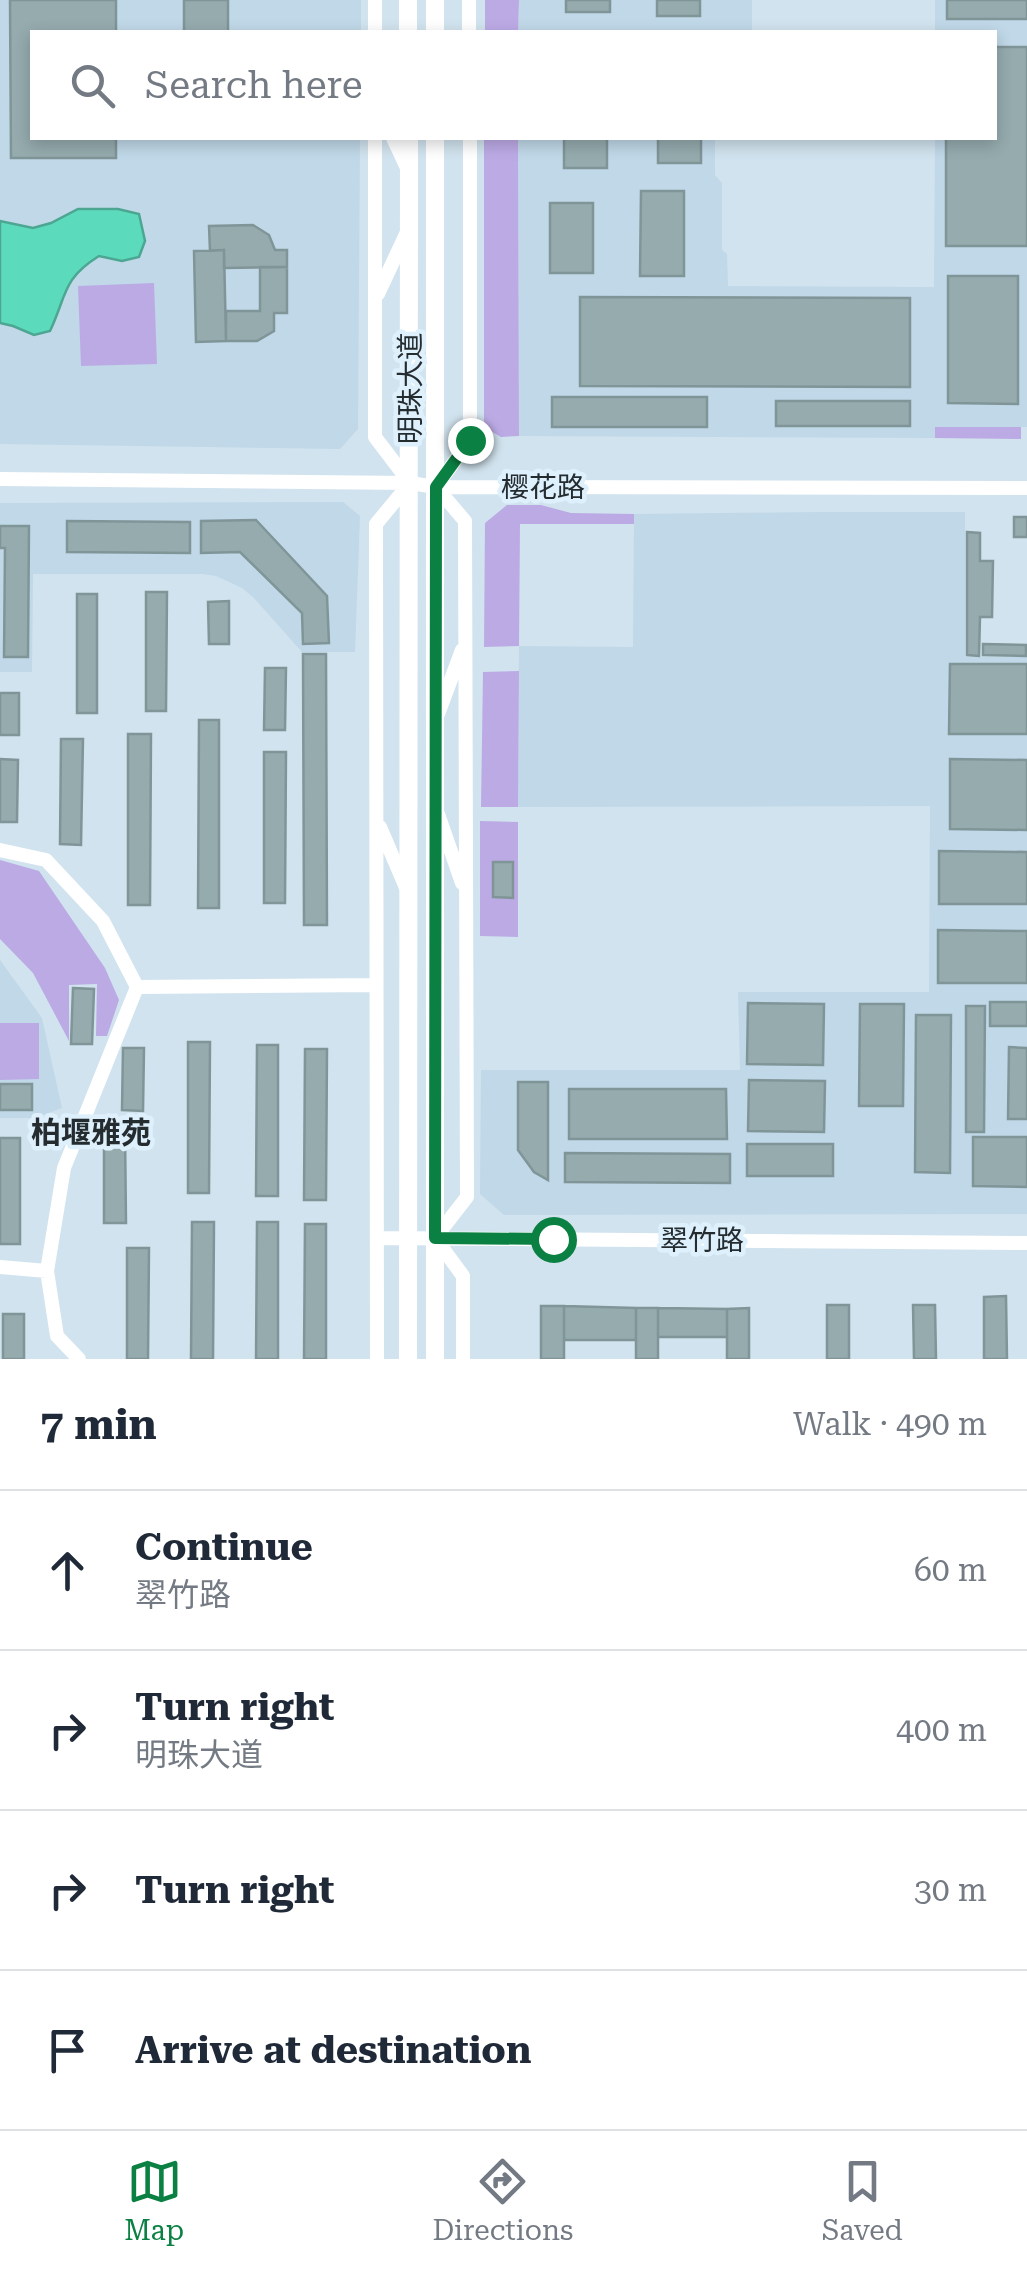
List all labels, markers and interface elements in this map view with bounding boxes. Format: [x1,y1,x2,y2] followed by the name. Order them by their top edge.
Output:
[30,30,997,140] search box
[65,58,120,113] icon: search
[145,63,363,107] text: Search here
[394,332,427,444] street label: 明珠大道
[448,418,494,464] route end
[501,471,585,504] street label: 樱花路
[31,1115,151,1150] district label: 柏堰雅苑
[531,1217,577,1263] route start
[660,1224,744,1257] street label: 翠竹路
[40,1400,157,1449] text: 7 min
[793,1405,987,1443] text: Walk · 490 m
[135,1525,313,1569] text: Continue
[40,1543,95,1598] icon: ahead
[914,1551,987,1589] text: 60 m
[135,1576,231,1614] text: 翠竹路
[135,1685,334,1729] text: Turn right
[40,1703,95,1758] icon: right
[896,1711,987,1749] text: 400 m
[135,1736,263,1774] text: 明珠大道
[40,1863,95,1918] icon: right
[135,1868,334,1912] text: Turn right
[914,1871,987,1909] text: 30 m
[40,2023,95,2078] icon: arrive
[135,2028,531,2072] text: Arrive at destination
[124,2154,184,2247] tab: Map
[432,2154,573,2247] tab: Directions
[822,2154,903,2247] tab: Saved

